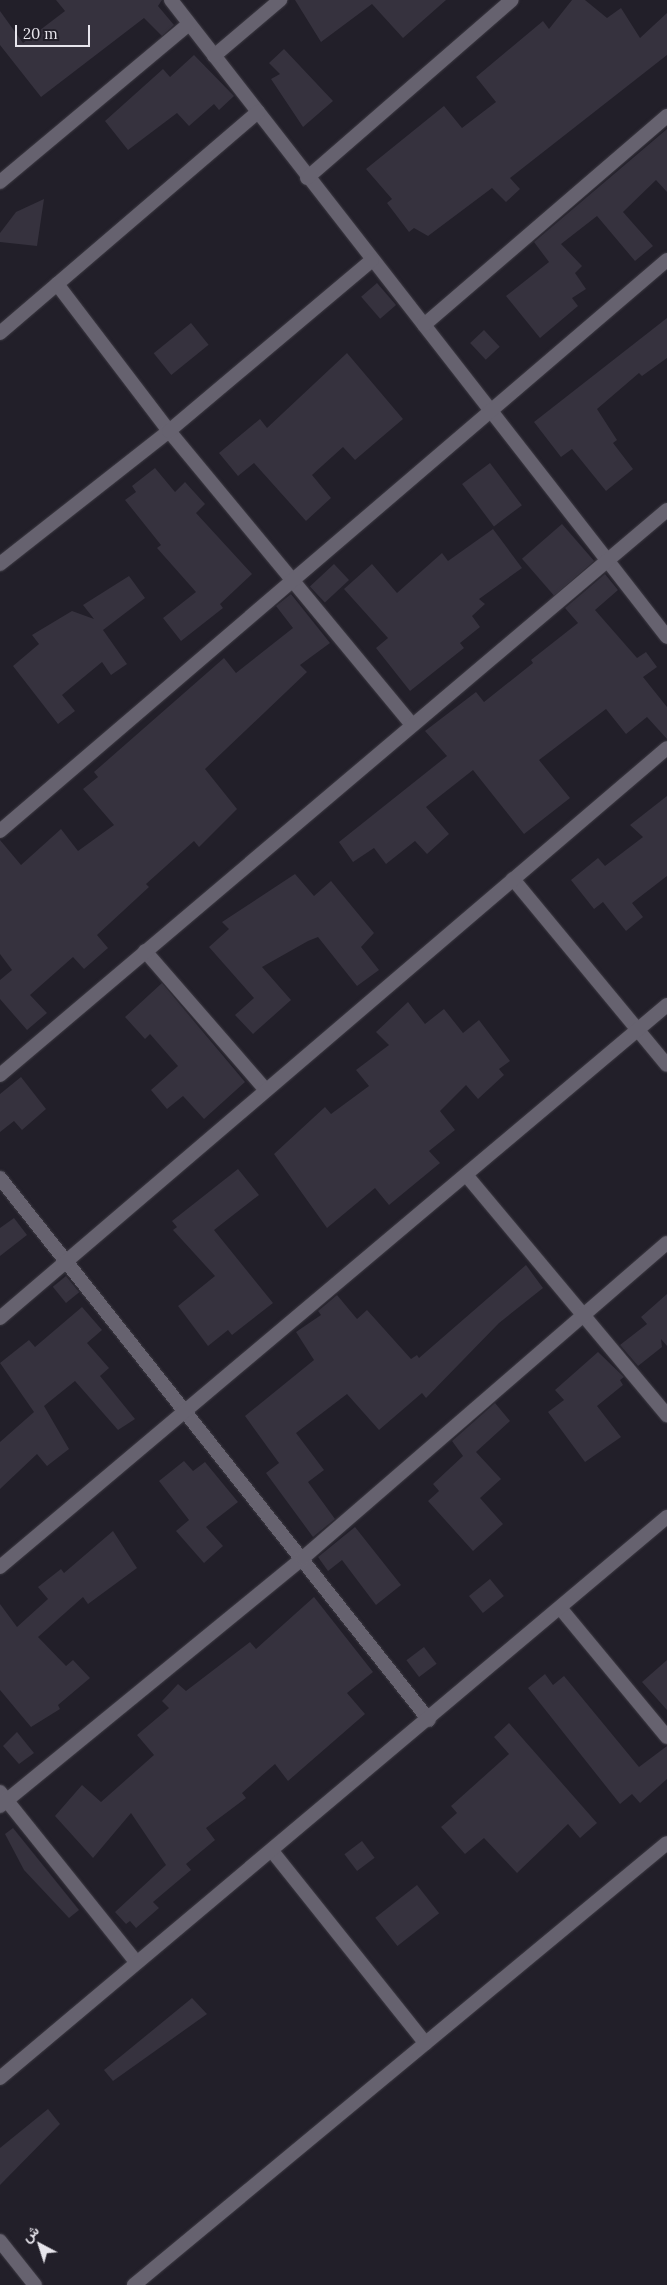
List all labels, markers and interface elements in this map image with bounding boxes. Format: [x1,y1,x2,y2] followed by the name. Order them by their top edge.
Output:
[18,15,92,47] scale bar
[23,24,58,43] text: 20 m
[15,2220,65,2270] north arrow
[18,2221,43,2246] text: ش

